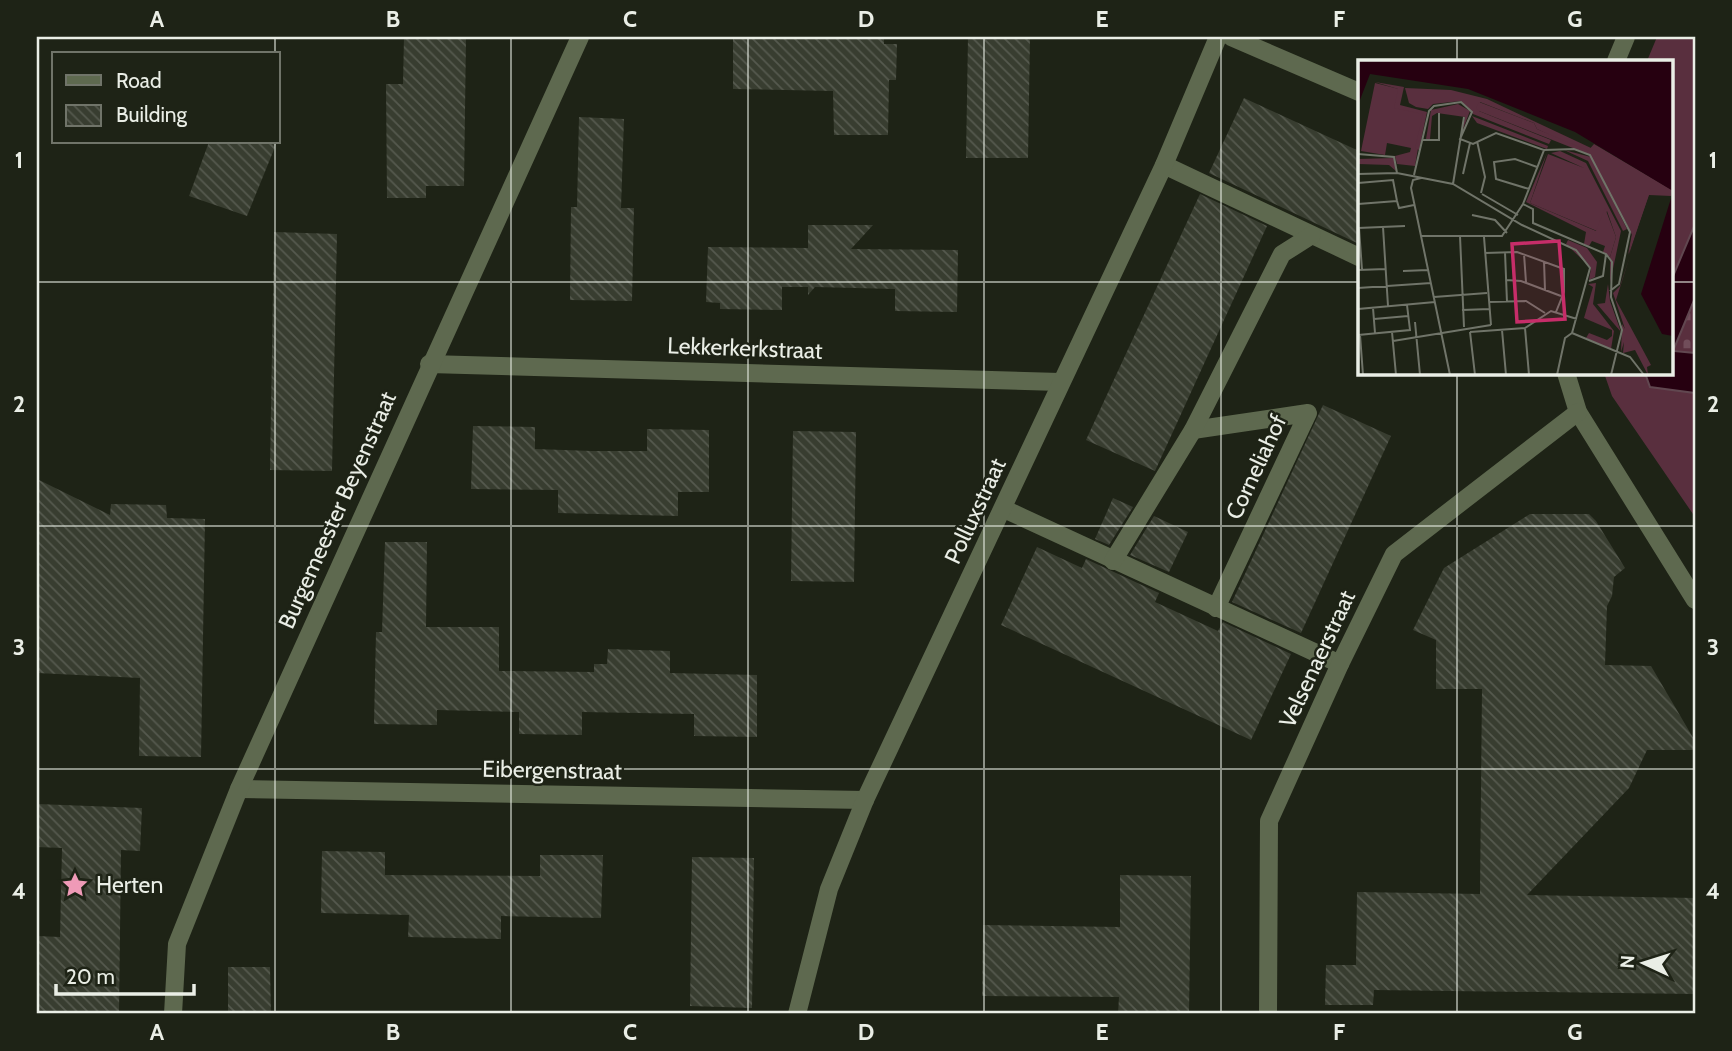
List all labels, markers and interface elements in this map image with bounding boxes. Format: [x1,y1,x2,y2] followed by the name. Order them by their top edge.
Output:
[150,5,165,33] text: A
[386,5,400,33] text: B
[623,5,637,33] text: C
[858,5,874,33] text: D
[1095,5,1109,33] text: E
[1333,5,1345,33] text: F
[1567,5,1583,33] text: G
[52,52,280,144] legend
[1358,60,1672,374] inset map
[116,68,162,93] text: Road
[116,102,188,127] text: Building
[15,146,23,174] text: 1
[1709,146,1717,174] text: 1
[667,331,823,365] street label: Lekkerkerkstraat
[272,387,402,633] street label: Burgemeester Beyenstraat
[13,390,25,418] text: 2
[1707,390,1719,418] text: 2
[1220,410,1293,524] street label: Corneliahof
[938,454,1012,568] street label: Polluxstraat
[1273,586,1361,732] street label: Velsenaerstraat
[13,633,25,661] text: 3
[1707,633,1719,661] text: 3
[482,755,622,785] street label: Eibergenstraat
[60,870,90,900] place icon: Herten
[96,871,163,899] place label: Herten
[12,877,26,905] text: 4
[1706,877,1720,905] text: 4
[1610,928,1680,998] north arrow
[56,953,194,997] scale bar
[1616,954,1639,969] text: N
[66,964,115,989] text: 20 m
[150,1018,165,1046] text: A
[386,1018,400,1046] text: B
[623,1018,637,1046] text: C
[858,1018,874,1046] text: D
[1095,1018,1109,1046] text: E
[1333,1018,1345,1046] text: F
[1567,1018,1583,1046] text: G

